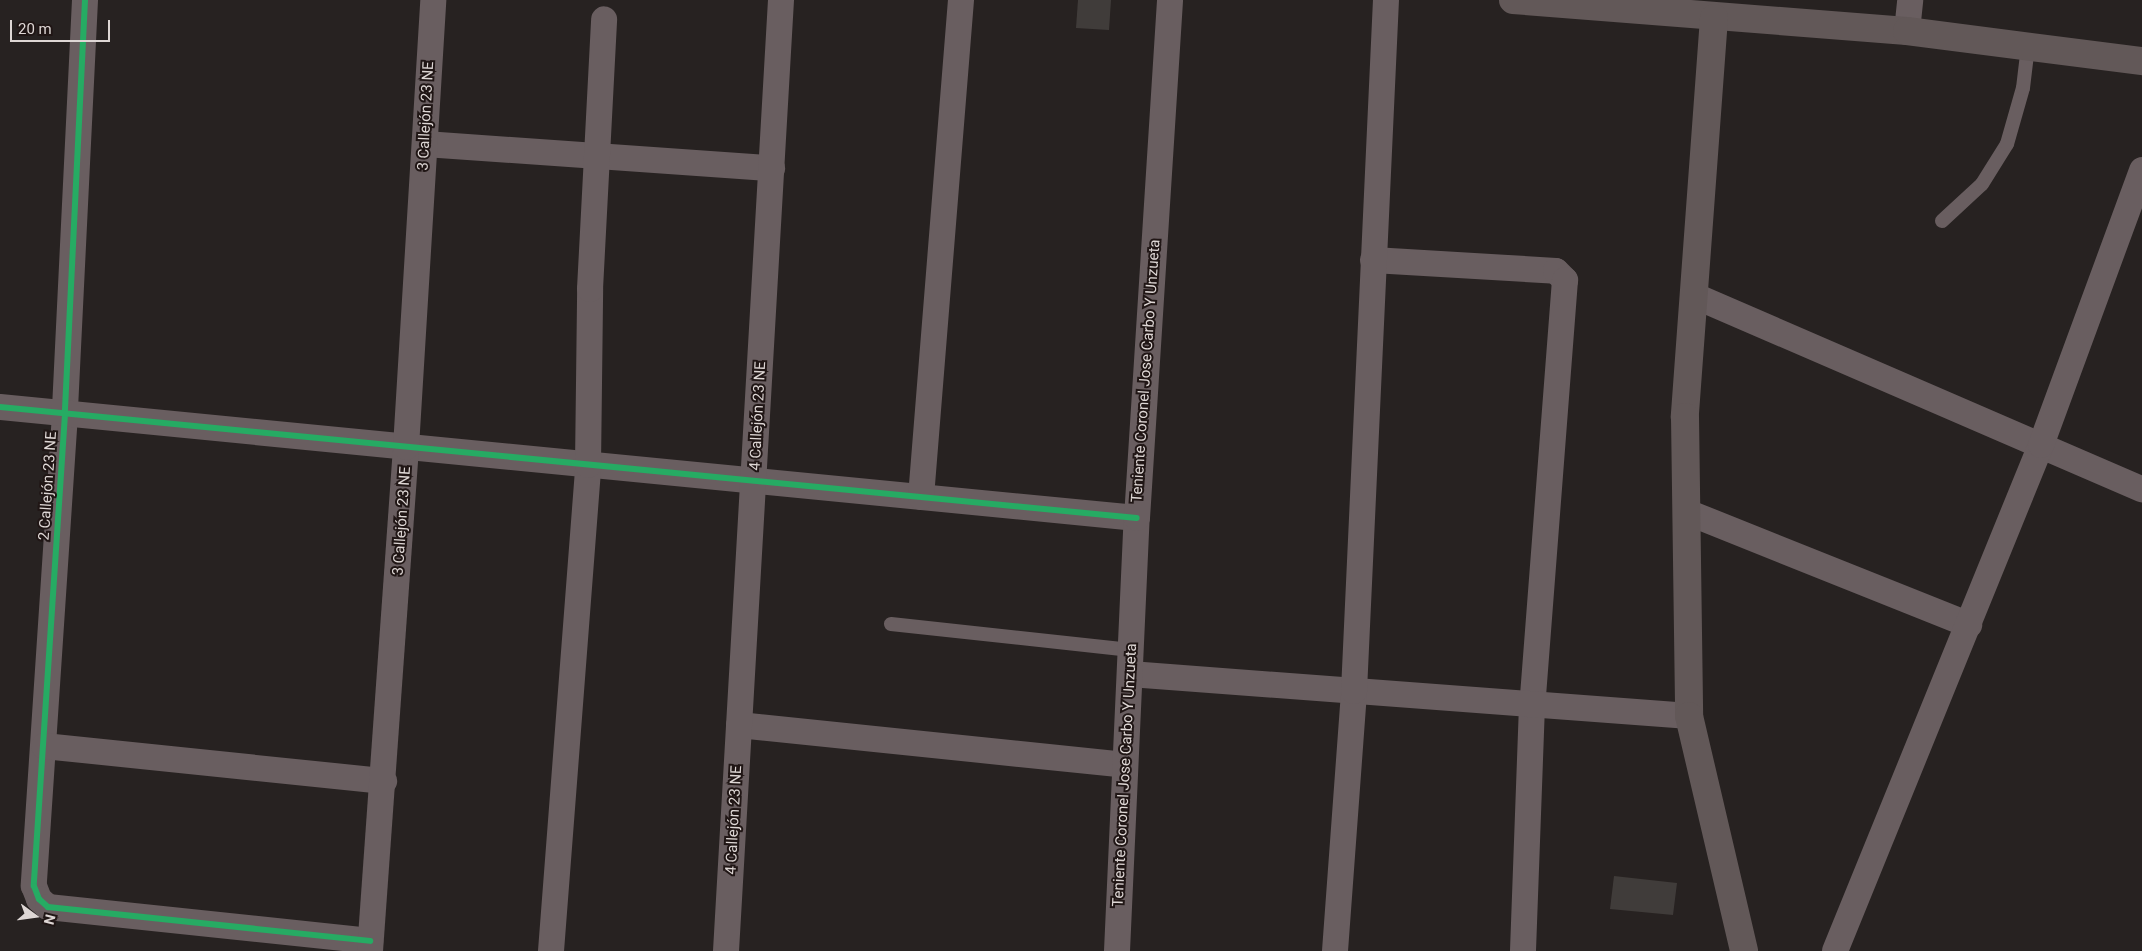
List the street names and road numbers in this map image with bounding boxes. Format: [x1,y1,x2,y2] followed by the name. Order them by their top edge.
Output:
[414,61,438,171] street label: 3 Callejón 23 NE
[1128,239,1164,503] street label: Teniente Coronel Jose Carbo Y Unzueta
[746,361,770,471] street label: 4 Callejón 23 NE
[35,431,61,541] street label: 2 Callejón 23 NE
[389,466,415,576] street label: 3 Callejón 23 NE
[1109,643,1141,907] street label: Teniente Coronel Jose Carbo Y Unzueta
[722,765,746,875] street label: 4 Callejón 23 NE

